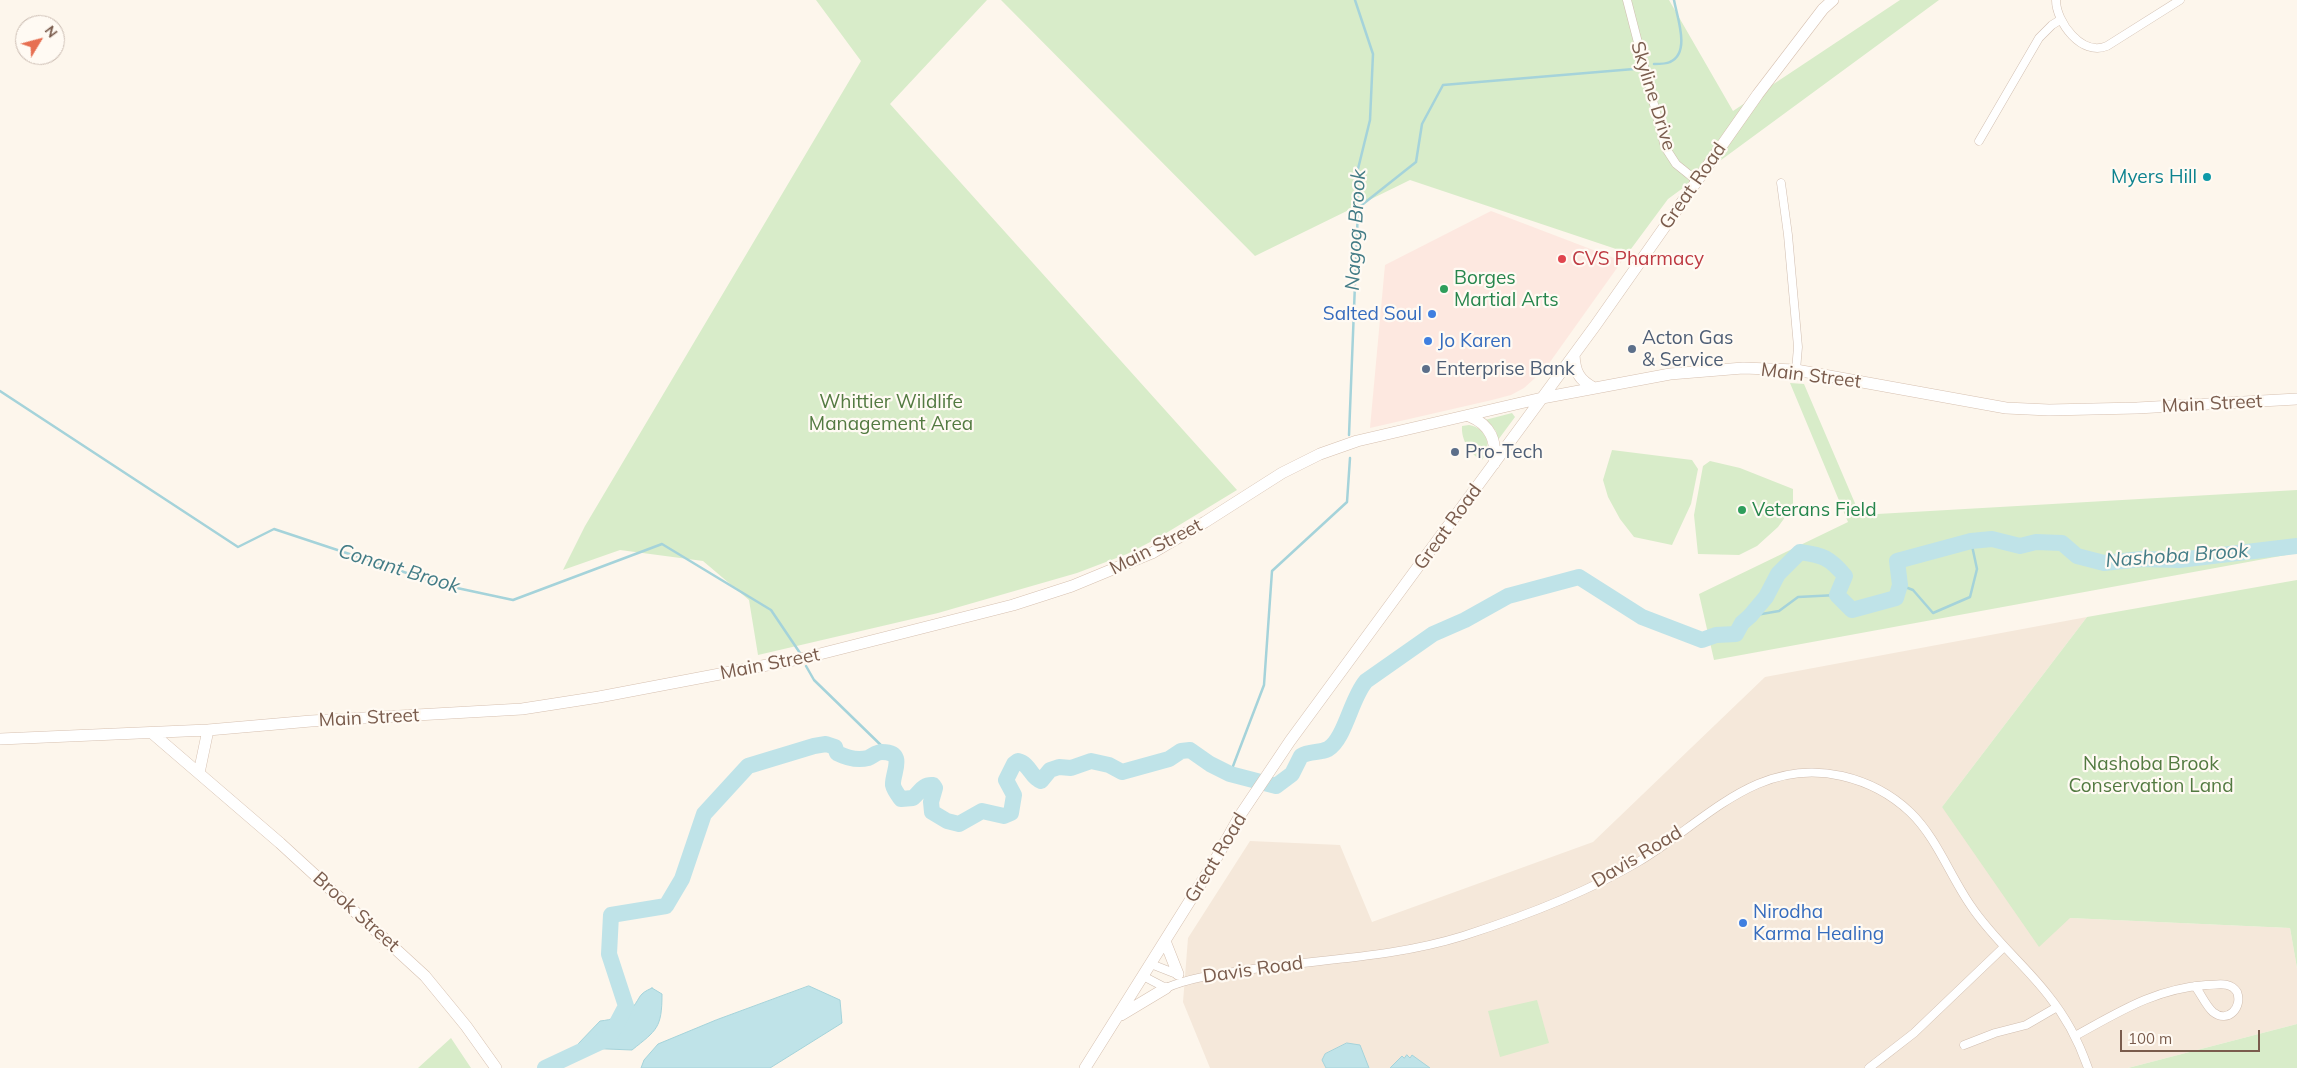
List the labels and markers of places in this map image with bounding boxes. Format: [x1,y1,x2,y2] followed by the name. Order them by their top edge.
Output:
[2111,166,2197,188] place label: Myers Hill
[2201,171,2213,183] marker: Myers Hill
[1572,248,1704,270] place label: CVS Pharmacy
[1556,253,1568,265] marker: CVS Pharmacy
[1454,267,1559,311] place label: Borges Martial Arts
[1438,283,1450,295] marker: Borges Martial Arts
[1323,303,1422,325] place label: Salted Soul
[1426,308,1438,320] marker: Salted Soul
[1642,327,1733,371] place label: Acton Gas & Service
[1438,330,1512,352] place label: Jo Karen
[1422,335,1434,347] marker: Jo Karen
[1626,343,1638,355] marker: Acton Gas & Service
[1436,358,1575,380] place label: Enterprise Bank
[1420,363,1432,375] marker: Enterprise Bank
[1465,441,1543,463] place label: Pro-Tech
[1449,446,1461,458] marker: Pro-Tech
[1752,499,1877,521] place label: Veterans Field
[1736,504,1748,516] marker: Veterans Field
[1753,901,1884,945] place label: Nirodha Karma Healing
[1737,917,1749,929] marker: Nirodha Karma Healing

